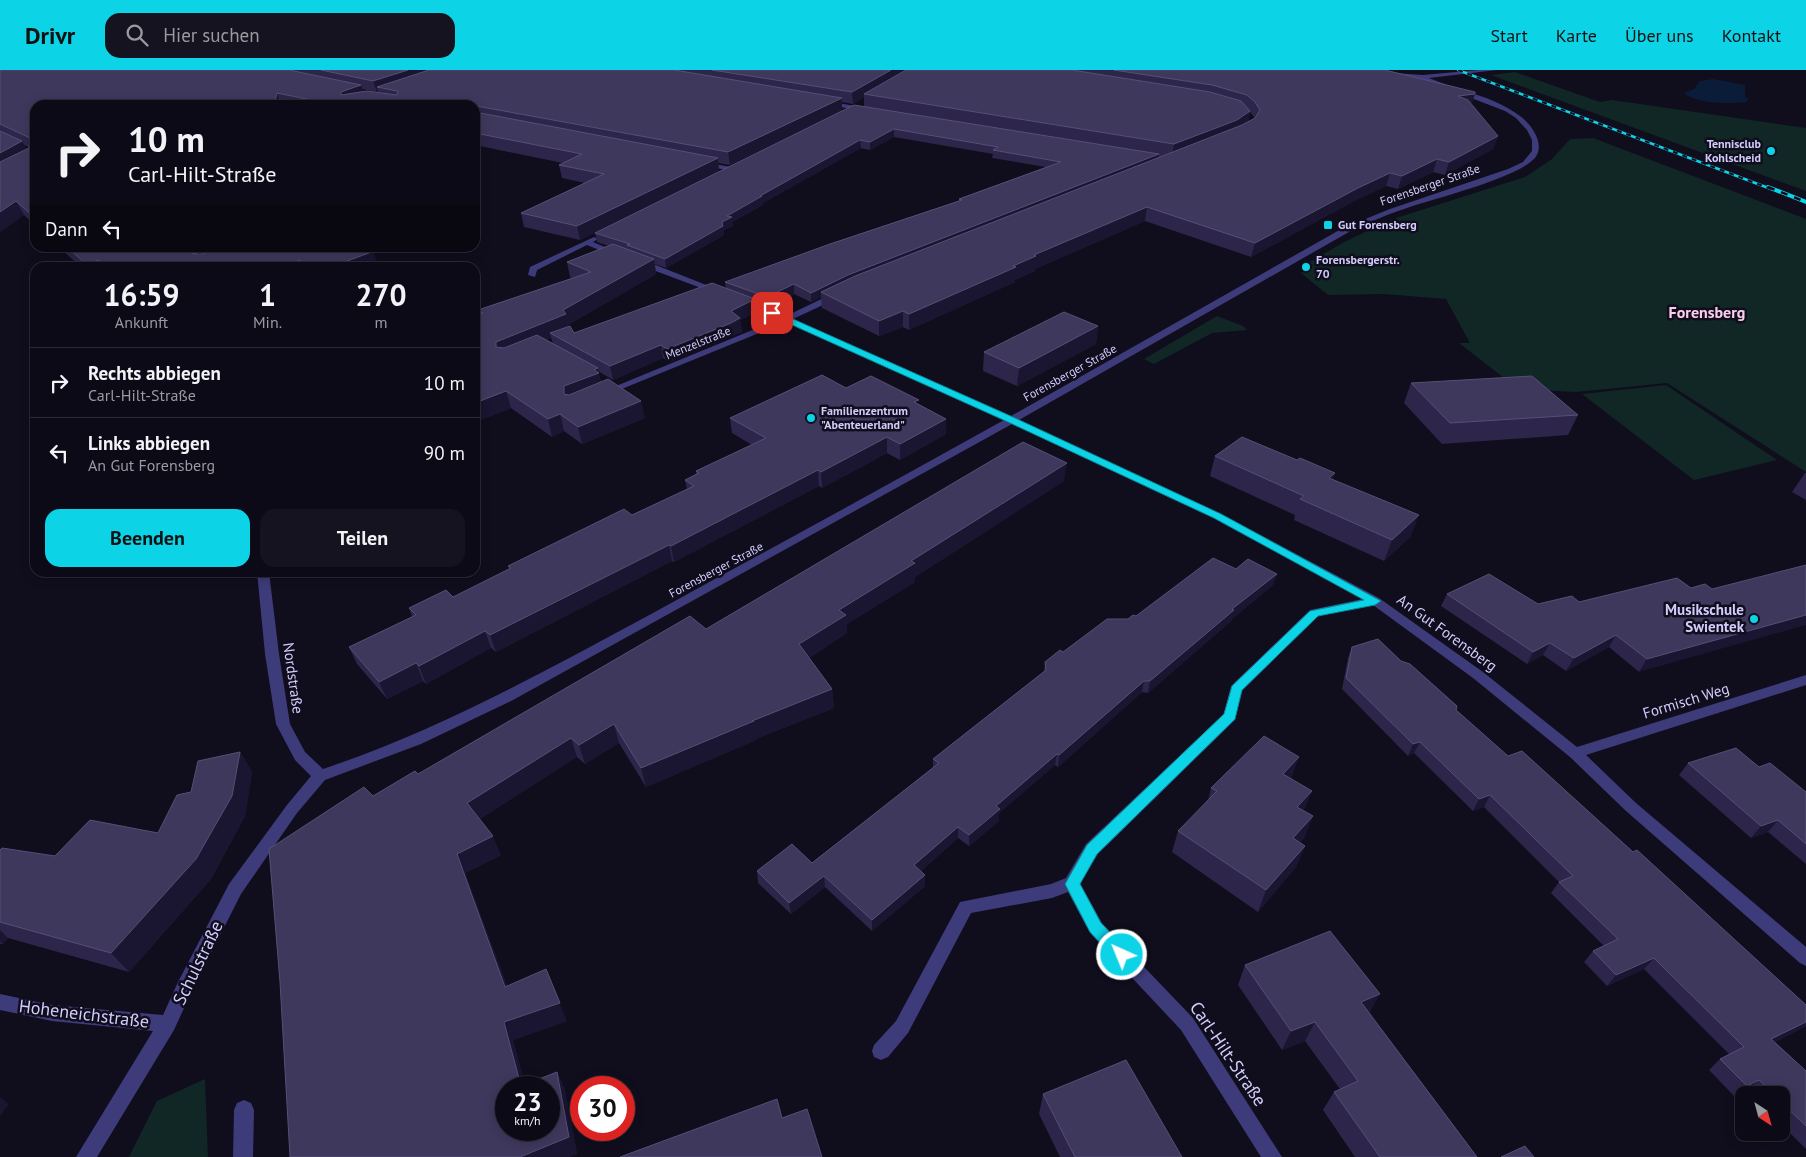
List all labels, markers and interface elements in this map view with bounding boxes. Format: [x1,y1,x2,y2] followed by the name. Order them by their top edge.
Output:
[105,13,455,58] search box
[25,20,75,51] text: Drivr
[123,21,151,49] icon: search
[163,23,260,47] text: Hier suchen
[1490,24,1528,47] text: Start
[1556,24,1597,47] text: Karte
[1625,24,1694,47] text: Über uns
[1722,24,1781,47] text: Kontakt
[128,116,205,162] text: 10 m
[45,120,110,185] icon: right
[1705,136,1762,165] place label: Tennisclub Kohlscheid
[1765,145,1777,157] marker: Tennisclub Kohlscheid
[128,160,276,188] text: Carl-Hilt-Straße
[1378,160,1482,209] street label: Forensberger Straße
[98,215,126,243] icon: left
[45,217,88,241] text: Dann
[1338,217,1417,232] place label: Gut Forensberg
[1322,219,1334,231] marker: Gut Forensberg
[1316,252,1400,281] place label: Forensbergerstr. 70
[1300,261,1312,273] marker: Forensbergerstr. 70
[103,275,180,314] text: 16:59
[259,275,276,314] text: 1
[356,275,407,314] text: 270
[751,292,793,334] pin
[758,299,786,327] icon: arrive
[1669,302,1745,322] district label: Forensberg
[115,312,168,332] text: Ankunft
[253,312,282,332] text: Min.
[375,312,388,332] text: m
[663,323,733,362] street label: Menzelstraße
[1020,341,1119,404] street label: Forensberger Straße
[88,361,221,385] text: Rechts abbiegen
[45,369,73,397] icon: right
[424,371,465,395] text: 10 m
[88,385,196,405] text: Carl-Hilt-Straße
[821,403,908,432] place label: Familienzentrum "Abenteuerland"
[805,412,817,424] marker: Familienzentrum "Abenteuerland"
[88,431,210,455] text: Links abbiegen
[45,439,73,467] icon: left
[424,441,465,465] text: 90 m
[88,455,215,475] text: An Gut Forensberg
[45,509,250,567] button: Beenden
[260,509,465,567] button: Teilen
[666,538,765,601] street label: Forensberger Straße
[1393,590,1501,675] street label: An Gut Forensberg
[1665,600,1745,636] place label: Musikschule Swientek
[1748,613,1760,625] marker: Musikschule Swientek
[279,641,308,715] street label: Nordstraße
[1640,678,1731,723] street label: Formisch Weg
[167,917,228,1009] street label: Schulstraße
[1095,928,1147,980] position arrow
[18,994,150,1033] street label: Hoheneichstraße
[1185,997,1272,1110] street label: Carl-Hilt-Straße
[570,1076,635,1141] speed limit sign: 30
[513,1086,542,1118] text: 23
[1735,1086,1790,1141] north arrow
[1735,1086,1790,1141] map controls
[514,1113,541,1128] text: km/h

